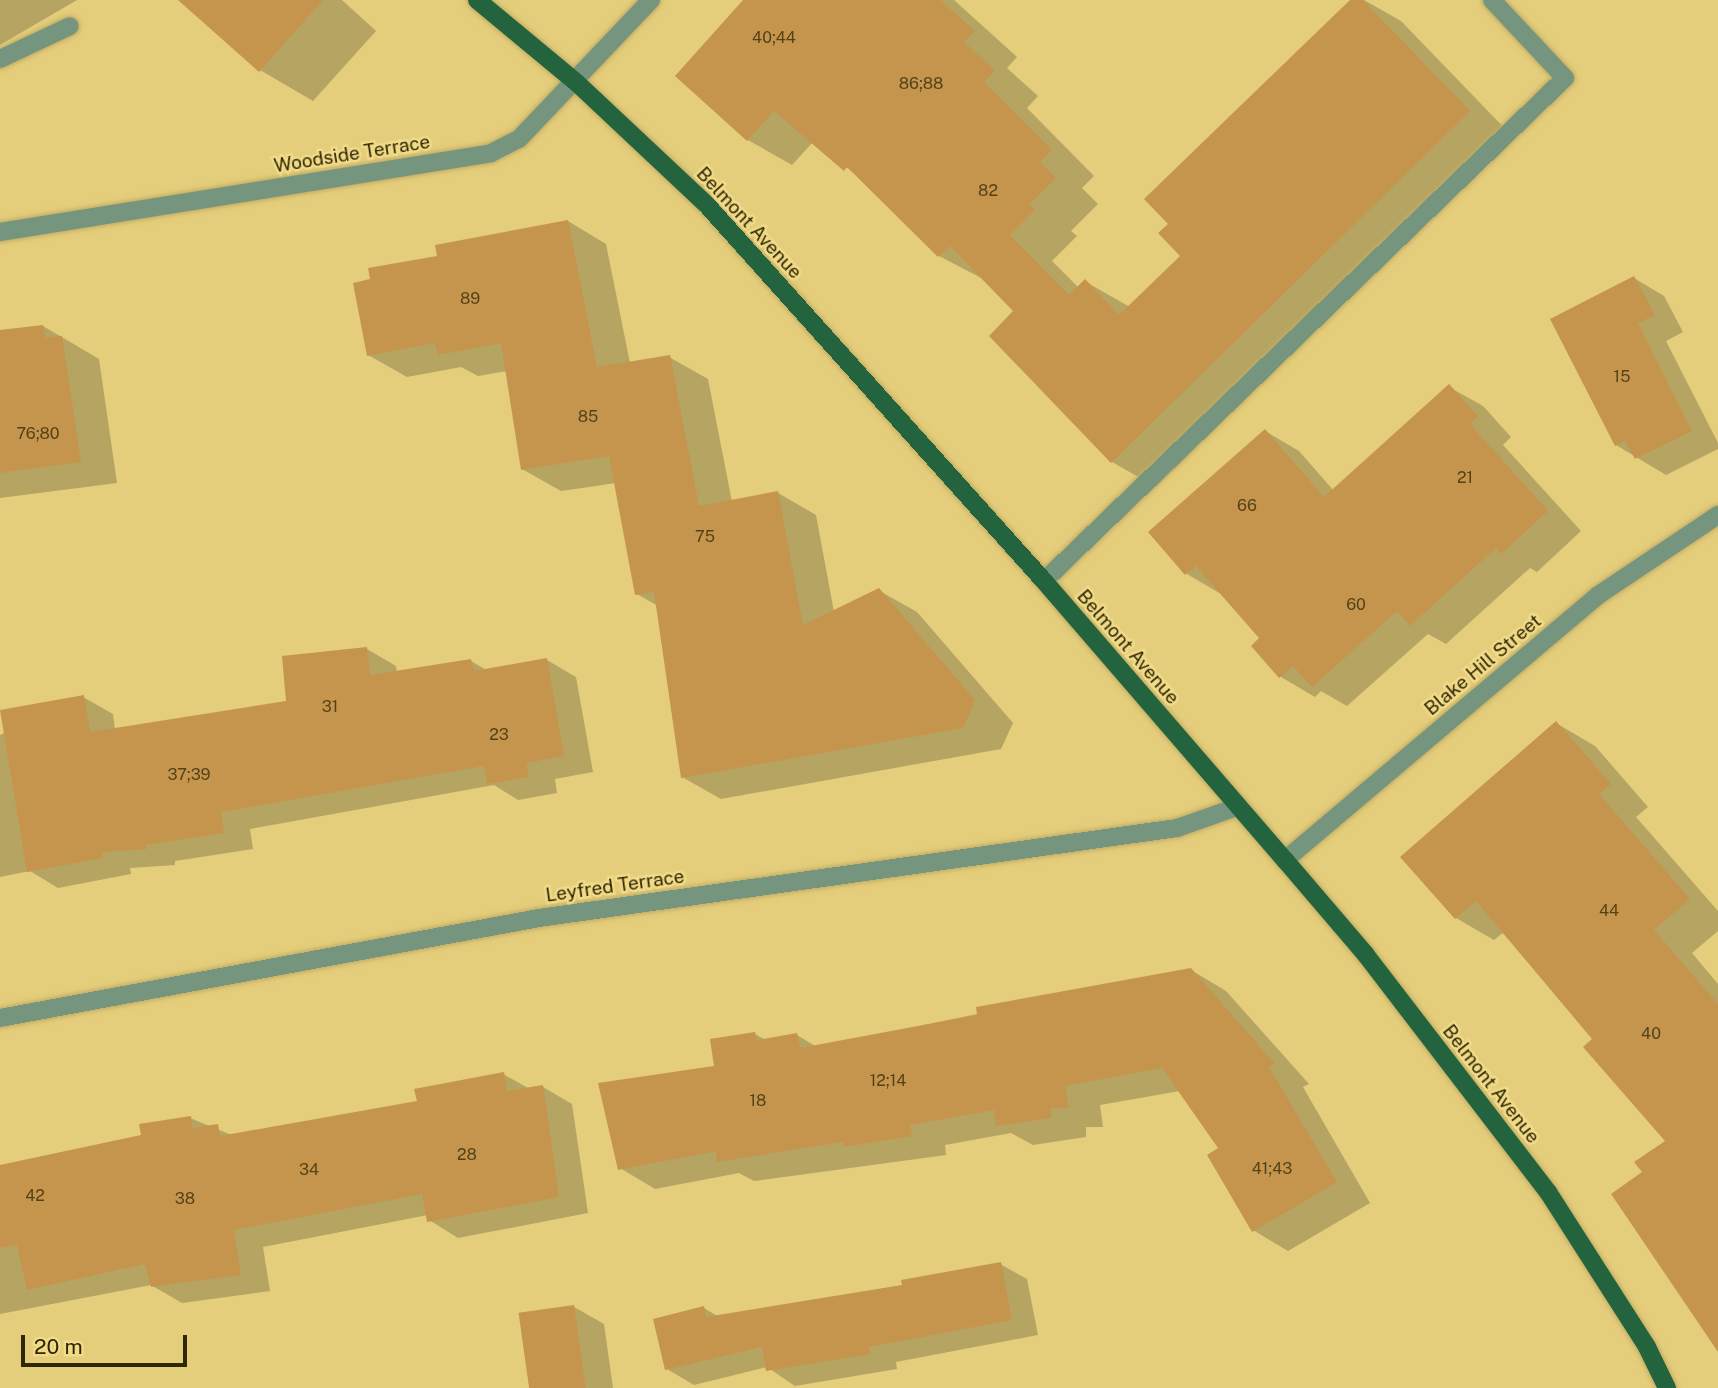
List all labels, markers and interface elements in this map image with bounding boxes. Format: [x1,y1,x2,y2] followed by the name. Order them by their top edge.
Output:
[752,28,796,48] house number: 40;44
[899,74,943,94] house number: 86;88
[272,130,432,178] street label: Woodside Terrace
[691,162,807,284] street label: Belmont Avenue
[978,181,998,201] house number: 82
[460,289,480,309] house number: 89
[1614,367,1630,387] house number: 15
[578,407,598,427] house number: 85
[16,424,60,444] house number: 76;80
[1457,468,1473,488] house number: 21
[1237,496,1257,516] house number: 66
[695,527,715,547] house number: 75
[1072,585,1184,709] street label: Belmont Avenue
[1346,595,1366,615] house number: 60
[1420,610,1546,720] street label: Blake Hill Street
[322,697,338,717] house number: 31
[489,725,509,745] house number: 23
[167,765,211,785] house number: 37;39
[544,865,686,907] street label: Leyfred Terrace
[1599,901,1619,921] house number: 44
[1438,1020,1544,1148] street label: Belmont Avenue
[1641,1024,1661,1044] house number: 40
[870,1071,906,1091] house number: 12;14
[750,1091,766,1111] house number: 18
[457,1145,477,1165] house number: 28
[1252,1159,1292,1179] house number: 41;43
[299,1160,319,1180] house number: 34
[25,1186,45,1206] house number: 42
[175,1189,195,1209] house number: 38
[24,1322,191,1366] scale bar
[34,1334,83,1359] text: 20 m

